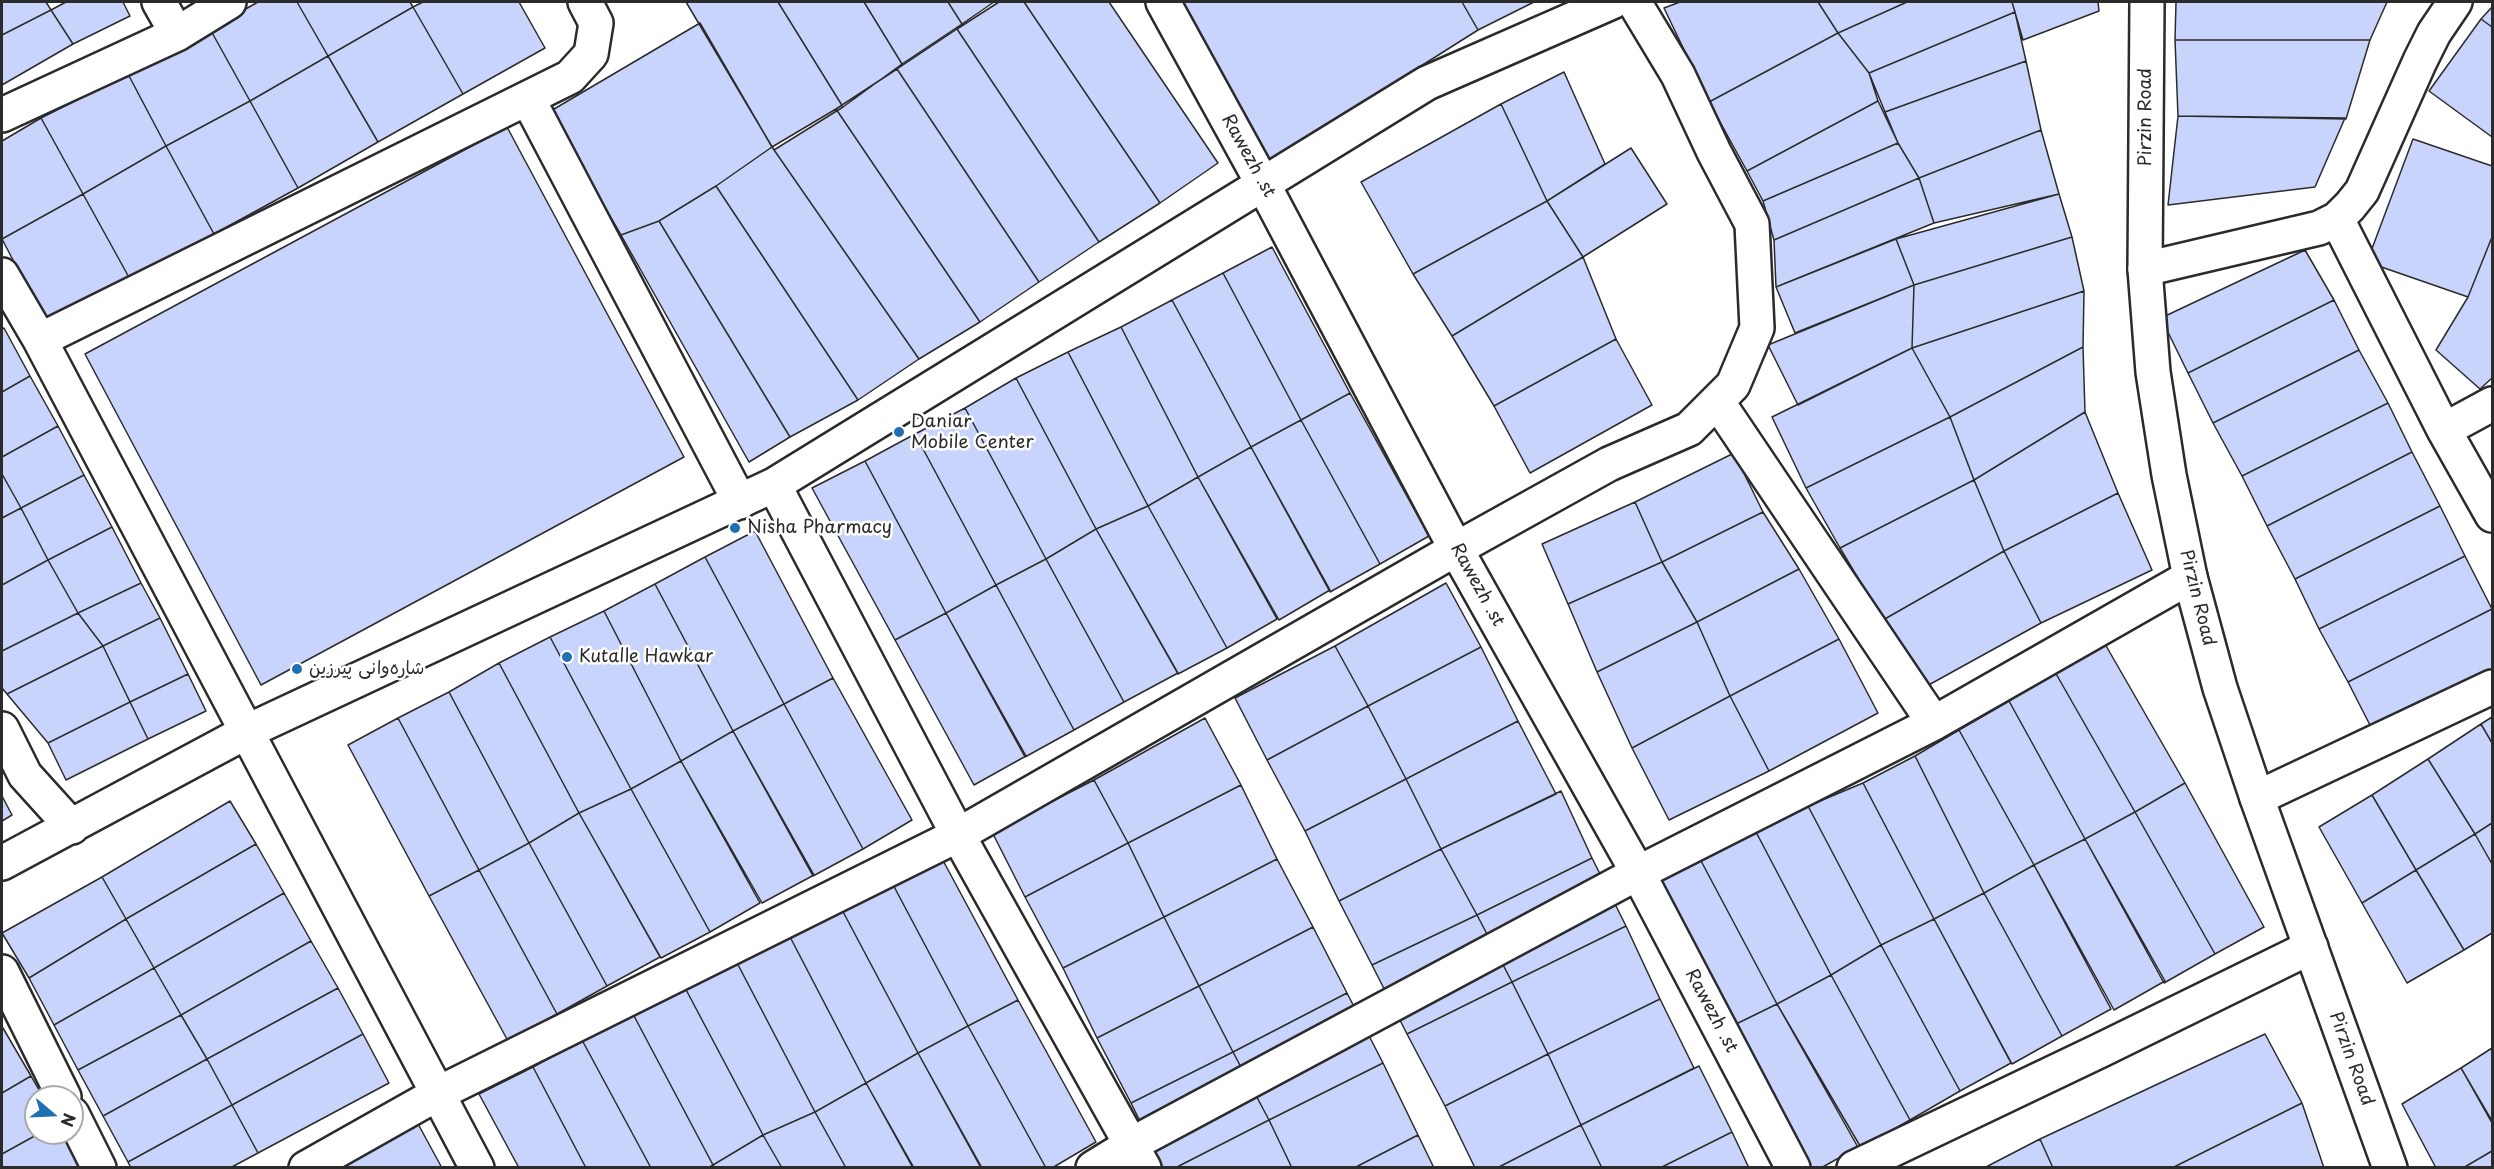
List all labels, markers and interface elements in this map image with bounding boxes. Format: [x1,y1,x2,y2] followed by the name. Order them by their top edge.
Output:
[2135,68,2157,166] street label: Pirzin Road
[1216,111,1280,201] street label: Rawezh .st
[911,411,1034,454] place label: Daniar Mobile Center
[892,425,906,439] marker: Daniar Mobile Center
[747,517,892,539] place label: Nisha Pharmacy
[728,521,742,535] marker: Nisha Pharmacy
[1445,540,1509,630] street label: Rawezh .st
[2175,548,2219,648] street label: Pirzin Road
[579,646,713,668] place label: Kutalle Hawkar
[560,650,574,664] marker: Kutalle Hawkar
[309,658,424,680] place label: شارەوانی پیرزین
[290,662,304,676] marker: شارەوانی پیرزین
[1680,965,1742,1057] street label: Rawezh .st
[2324,1009,2378,1109] street label: Pirzin Road
[24,1085,84,1145] north arrow
[56,1110,83,1130] text: N

